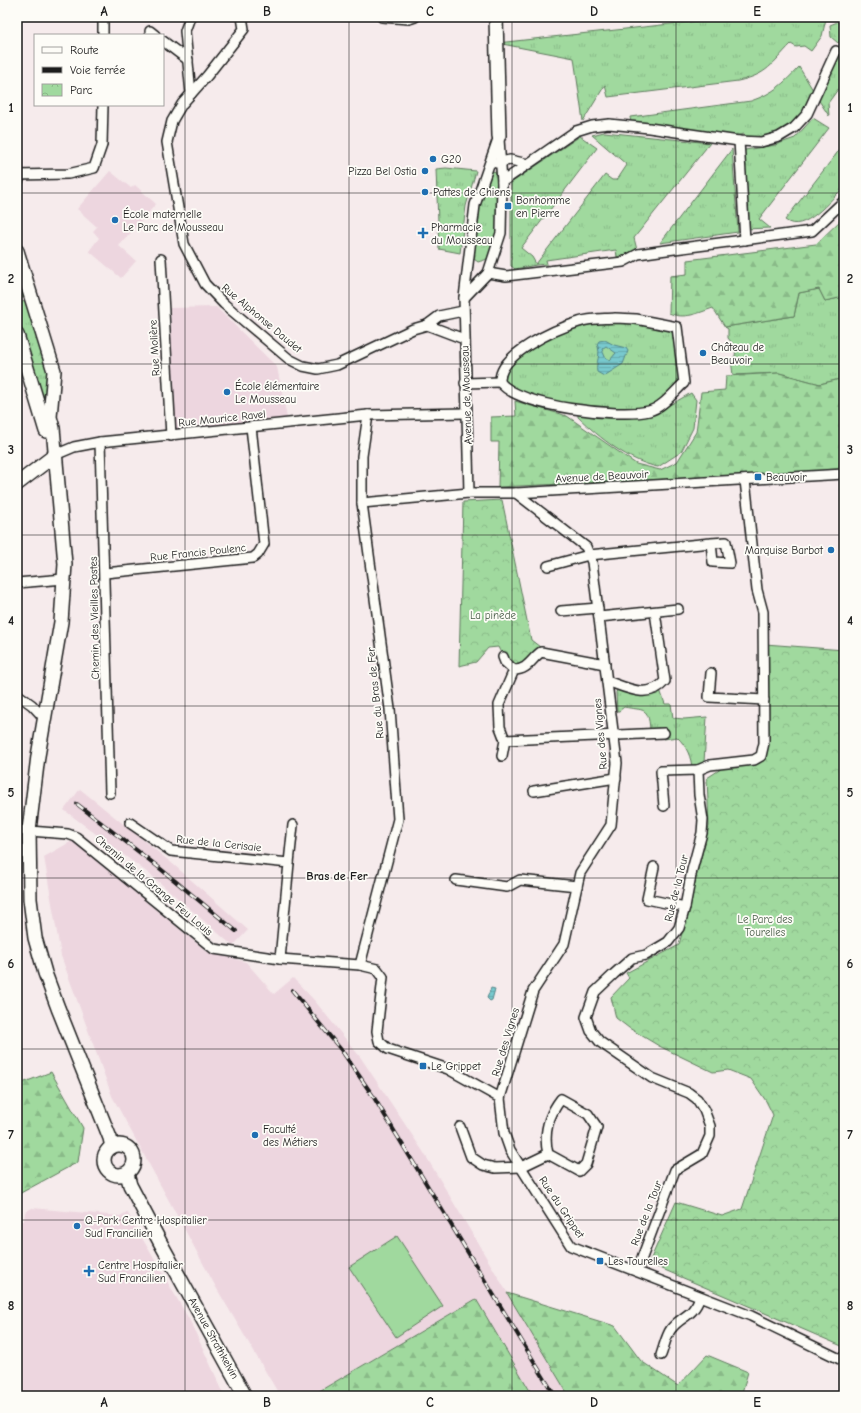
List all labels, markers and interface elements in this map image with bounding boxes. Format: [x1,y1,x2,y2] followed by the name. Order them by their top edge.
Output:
[100,4,108,19] text: A
[263,4,271,19] text: B
[426,4,434,19] text: C
[590,4,598,19] text: D
[753,4,761,19] text: E
[34,34,164,106] legend
[70,43,99,57] text: Route
[70,63,125,77] text: Voie ferrée
[70,83,93,97] text: Parc
[8,100,14,115] text: 1
[847,100,853,115] text: 1
[441,153,461,166] place label: G20
[428,154,438,164] marker: G20
[348,165,417,178] place label: Pizza Bel Ostia
[420,166,430,176] marker: Pizza Bel Ostia
[433,186,511,199] place label: Pattes de Chiens
[420,187,430,197] marker: Pattes de Chiens
[516,194,571,220] place label: Bonhomme en Pierre
[503,201,513,211] marker: Bonhomme en Pierre
[123,207,223,234] place label: École maternelle Le Parc de Mousseau
[110,215,120,225] marker: École maternelle Le Parc de Mousseau
[431,221,493,247] place label: Pharmacie du Mousseau
[418,228,428,238] marker: Pharmacie du Mousseau
[8,271,14,286] text: 2
[847,271,853,286] text: 2
[219,281,305,356] street label: Rue Alphonse Daudet
[147,319,162,377] street label: Rue Molière
[711,341,764,367] place label: Château de Beauvoir
[458,345,475,445] street label: Avenue de Mousseau
[698,348,708,358] marker: Château de Beauvoir
[235,379,320,406] place label: École élémentaire Le Mousseau
[222,387,232,397] marker: École élémentaire Le Mousseau
[178,407,266,430] street label: Rue Maurice Ravel
[8,442,14,457] text: 3
[847,442,853,457] text: 3
[555,468,649,485] street label: Avenue de Beauvoir
[766,471,807,484] place label: Beauvoir
[753,472,763,482] marker: Beauvoir
[150,541,247,564] street label: Rue Francis Poulenc
[745,544,824,557] place label: Marquise Barbot
[826,545,836,555] marker: Marquise Barbot
[87,556,102,680] street label: Chemin des Vieilles Postes
[470,609,516,622] park label: La pinède
[8,613,14,628] text: 4
[847,613,853,628] text: 4
[364,646,387,739] street label: Rue du Bras de Fer
[591,697,610,770] street label: Rue des Vignes
[8,785,15,800] text: 5
[847,785,854,800] text: 5
[92,832,215,939] street label: Chemin de la Grange Feu Louis
[176,833,263,854] street label: Rue de la Cerisaie
[662,853,691,923] street label: Rue de la Tour
[306,869,368,883] district label: Bras de Fer
[738,913,793,939] park label: Le Parc des Tourelles
[8,956,15,971] text: 6
[847,956,854,971] text: 6
[489,1006,522,1078] street label: Rue des Vignes
[431,1060,481,1073] place label: Le Grippet
[418,1061,428,1071] marker: Le Grippet
[263,1123,318,1149] place label: Faculté des Métiers
[8,1127,14,1142] text: 7
[847,1127,853,1142] text: 7
[250,1130,260,1140] marker: Faculté des Métiers
[536,1174,587,1241] street label: Rue du Grippet
[628,1178,665,1248] street label: Rue de la Tour
[85,1214,207,1240] place label: Q-Park Centre Hospitalier Sud Francilien
[72,1221,82,1231] marker: Q-Park Centre Hospitalier Sud Francilien
[608,1255,668,1268] place label: Les Tourelles
[595,1256,605,1266] marker: Les Tourelles
[98,1259,183,1285] place label: Centre Hospitalier Sud Francilien
[83,1265,95,1277] marker: Centre Hospitalier Sud Francilien
[186,1295,241,1381] street label: Avenue Strathkelvin
[8,1298,14,1313] text: 8
[847,1298,853,1313] text: 8
[100,1395,108,1410] text: A
[263,1395,271,1410] text: B
[426,1395,434,1410] text: C
[590,1395,598,1410] text: D
[753,1395,761,1410] text: E

